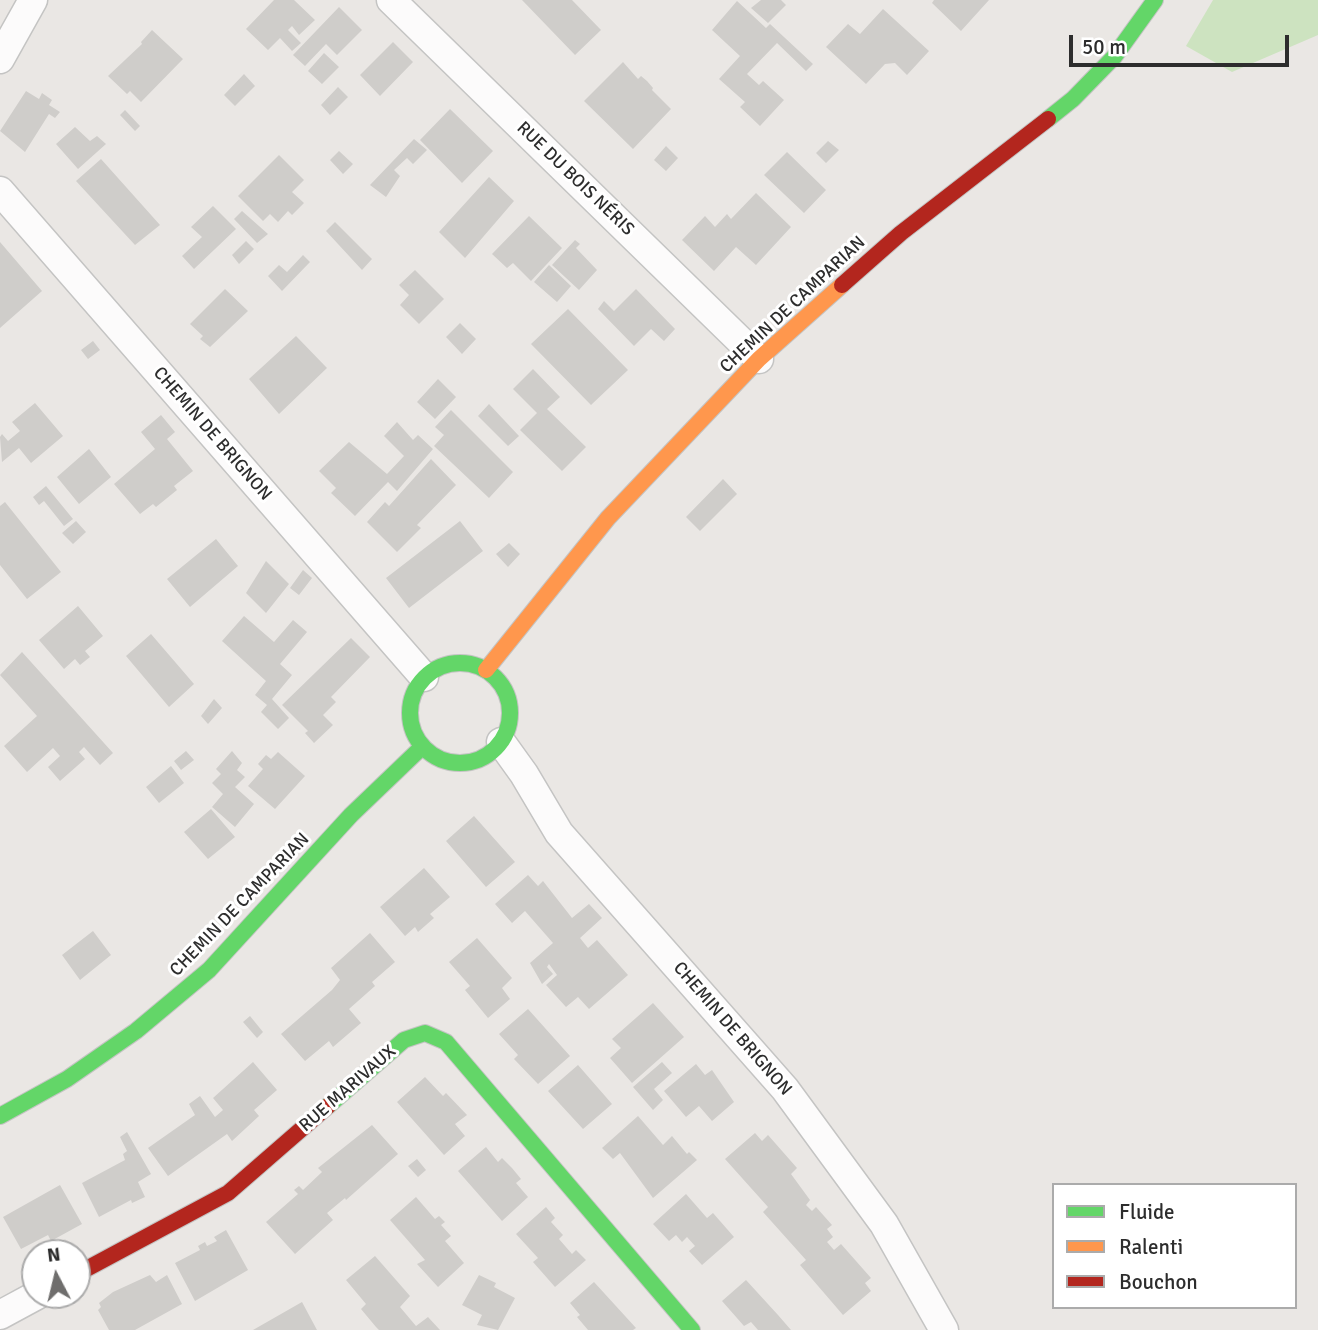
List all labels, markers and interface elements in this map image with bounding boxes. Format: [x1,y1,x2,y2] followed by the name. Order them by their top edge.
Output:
[1073,21,1294,65] scale bar
[1082,34,1126,60] text: 50 m
[512,117,638,241] street label: RUE DU BOIS NÉRIS
[716,232,870,378] street label: CHEMIN DE CAMPARIAN
[148,363,276,505] street label: CHEMIN DE BRIGNON
[166,829,314,981] street label: CHEMIN DE CAMPARIAN
[668,958,796,1100] street label: CHEMIN DE BRIGNON
[295,1041,401,1137] street label: RUE MARIVAUX
[1052,1183,1297,1309] legend
[1119,1199,1175,1225] text: Fluide
[1119,1234,1183,1260] text: Ralenti
[21,1239,91,1309] north arrow
[46,1242,62,1268] text: N
[1119,1269,1198,1295] text: Bouchon

